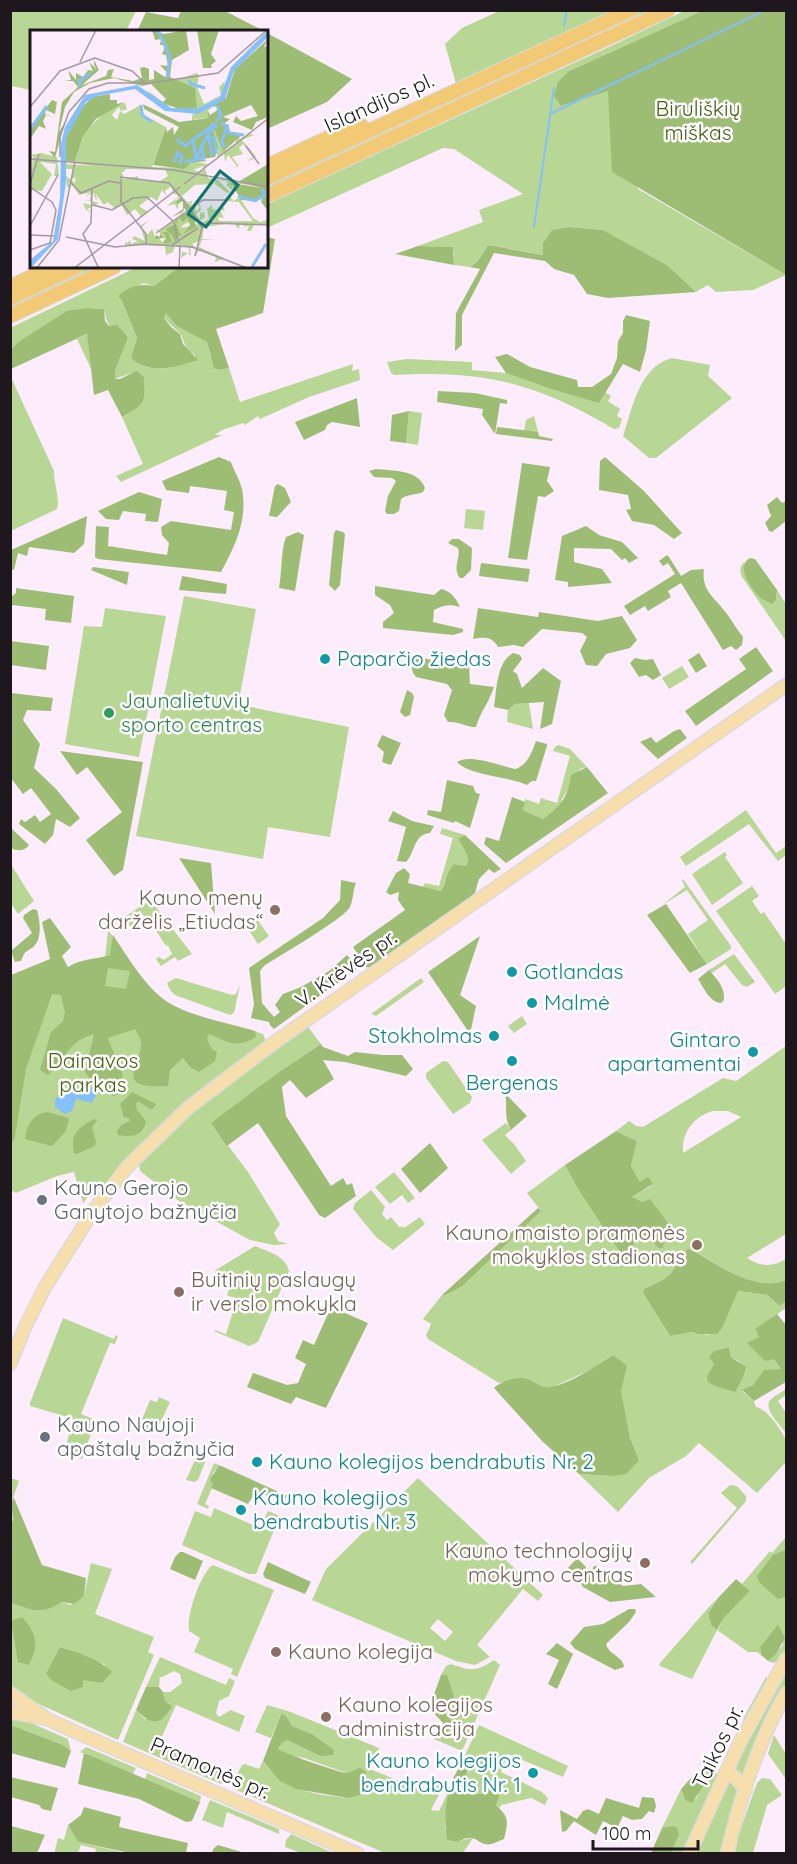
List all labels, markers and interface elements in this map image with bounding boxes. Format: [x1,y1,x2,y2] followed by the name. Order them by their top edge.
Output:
[30,30,268,268] inset map
[320,66,437,138] street label: Islandijos pl.
[655,95,741,145] park label: Biruliškių miškas
[337,645,491,671] place label: Paparčio žiedas
[318,652,332,666] marker: Paparčio žiedas
[121,687,262,737] place label: Jaunalietuvių sporto centras
[102,706,116,720] marker: Jaunalietuvių sporto centras
[98,884,263,934] place label: Kauno menų darželis „Etiudas“
[268,903,282,917] marker: Kauno menų darželis „Etiudas“
[290,924,401,1013] street label: V. Krėvės pr.
[524,958,623,984] place label: Gotlandas
[505,965,519,979] marker: Gotlandas
[544,989,610,1015] place label: Malmė
[525,996,539,1010] marker: Malmė
[368,1022,482,1048] place label: Stokholmas
[607,1026,741,1076] place label: Gintaro apartamentai
[487,1029,501,1043] marker: Stokholmas
[746,1045,760,1059] marker: Gintaro apartamentai
[48,1047,138,1097] park label: Dainavos parkas
[505,1054,519,1068] marker: Bergenas
[466,1069,558,1095] place label: Bergenas
[54,1174,237,1224] place label: Kauno Gerojo Ganytojo bažnyčia
[35,1193,49,1207] marker: Kauno Gerojo Ganytojo bažnyčia
[445,1219,685,1269] place label: Kauno maisto pramonės mokyklos stadionas
[690,1238,704,1252] marker: Kauno maisto pramonės mokyklos stadionas
[191,1266,357,1316] place label: Buitinių paslaugų ir verslo mokykla
[172,1285,186,1299] marker: Buitinių paslaugų ir verslo mokykla
[57,1411,235,1461] place label: Kauno Naujoji apaštalų bažnyčia
[38,1430,52,1444] marker: Kauno Naujoji apaštalų bažnyčia
[269,1448,594,1474] place label: Kauno kolegijos bendrabutis Nr. 2
[250,1455,264,1469] marker: Kauno kolegijos bendrabutis Nr. 2
[253,1484,417,1534] place label: Kauno kolegijos bendrabutis Nr. 3
[234,1503,248,1517] marker: Kauno kolegijos bendrabutis Nr. 3
[445,1537,633,1587] place label: Kauno technologijų mokymo centras
[638,1556,652,1570] marker: Kauno technologijų mokymo centras
[288,1638,433,1664] place label: Kauno kolegija
[269,1645,283,1659] marker: Kauno kolegija
[338,1691,493,1741] place label: Kauno kolegijos administracija
[686,1701,748,1792] street label: Taikos pr.
[319,1710,333,1724] marker: Kauno kolegijos administracija
[147,1730,274,1804] street label: Pramonės pr.
[361,1747,521,1797] place label: Kauno kolegijos bendrabutis Nr. 1
[526,1766,540,1780] marker: Kauno kolegijos bendrabutis Nr. 1
[593,1813,698,1851] scale bar
[602,1822,651,1845] text: 100 m

